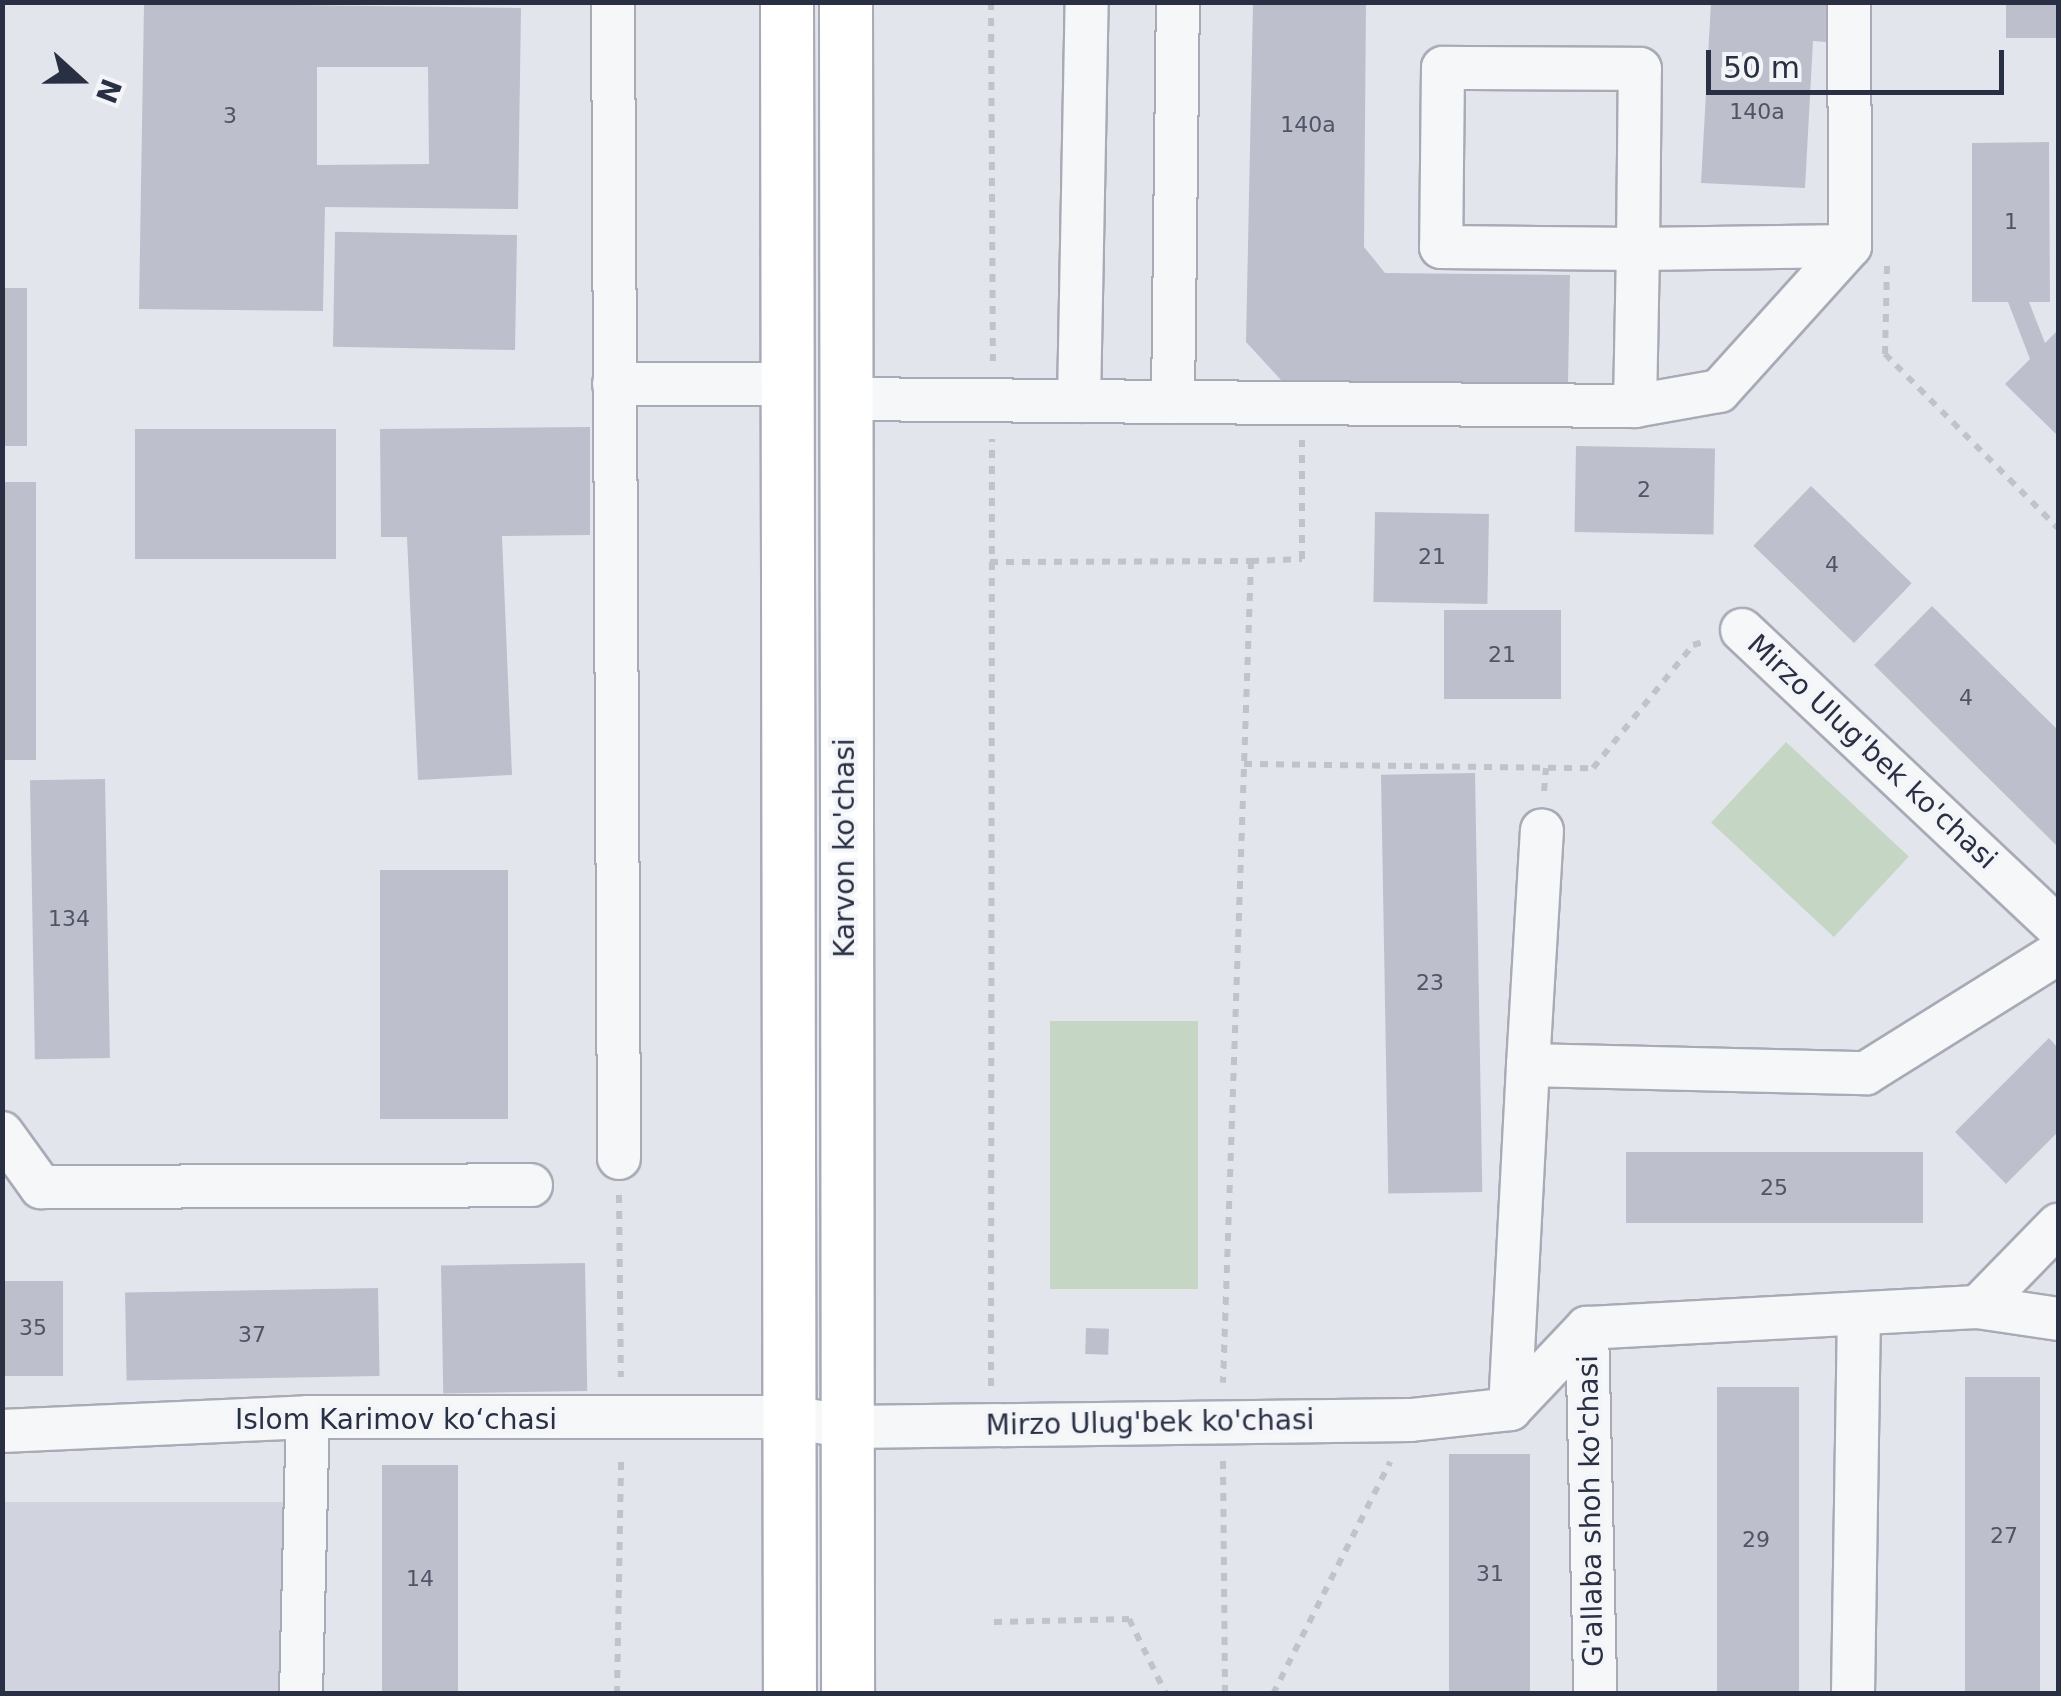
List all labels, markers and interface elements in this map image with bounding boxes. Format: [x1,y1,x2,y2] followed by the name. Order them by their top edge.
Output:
[30,30,130,130] north arrow
[1711,30,2008,92] scale bar
[1723,50,1800,85] text: 50 m
[89,74,128,108] text: N
[1729,99,1785,125] house number: 140a
[223,103,237,129] house number: 3
[1280,112,1336,138] house number: 140a
[2004,209,2018,235] house number: 1
[1637,477,1651,503] house number: 2
[1418,544,1446,570] house number: 21
[1825,552,1839,578] house number: 4
[1740,628,2004,876] street label: Mirzo Ulug'bek ko'chasi
[1488,642,1516,668] house number: 21
[1959,685,1973,711] house number: 4
[828,738,862,958] street label: Karvon ko'chasi
[48,906,90,932] house number: 134
[1416,970,1444,996] house number: 23
[1760,1175,1788,1201] house number: 25
[19,1315,47,1341] house number: 35
[238,1322,266,1348] house number: 37
[1571,1355,1611,1667] street label: G'allaba shoh ko'chasi
[235,1403,557,1437] street label: Islom Karimov ko‘chasi
[985,1403,1315,1443] street label: Mirzo Ulug'bek ko'chasi
[1990,1523,2018,1549] house number: 27
[1742,1527,1770,1553] house number: 29
[1476,1561,1504,1587] house number: 31
[406,1566,434,1592] house number: 14

